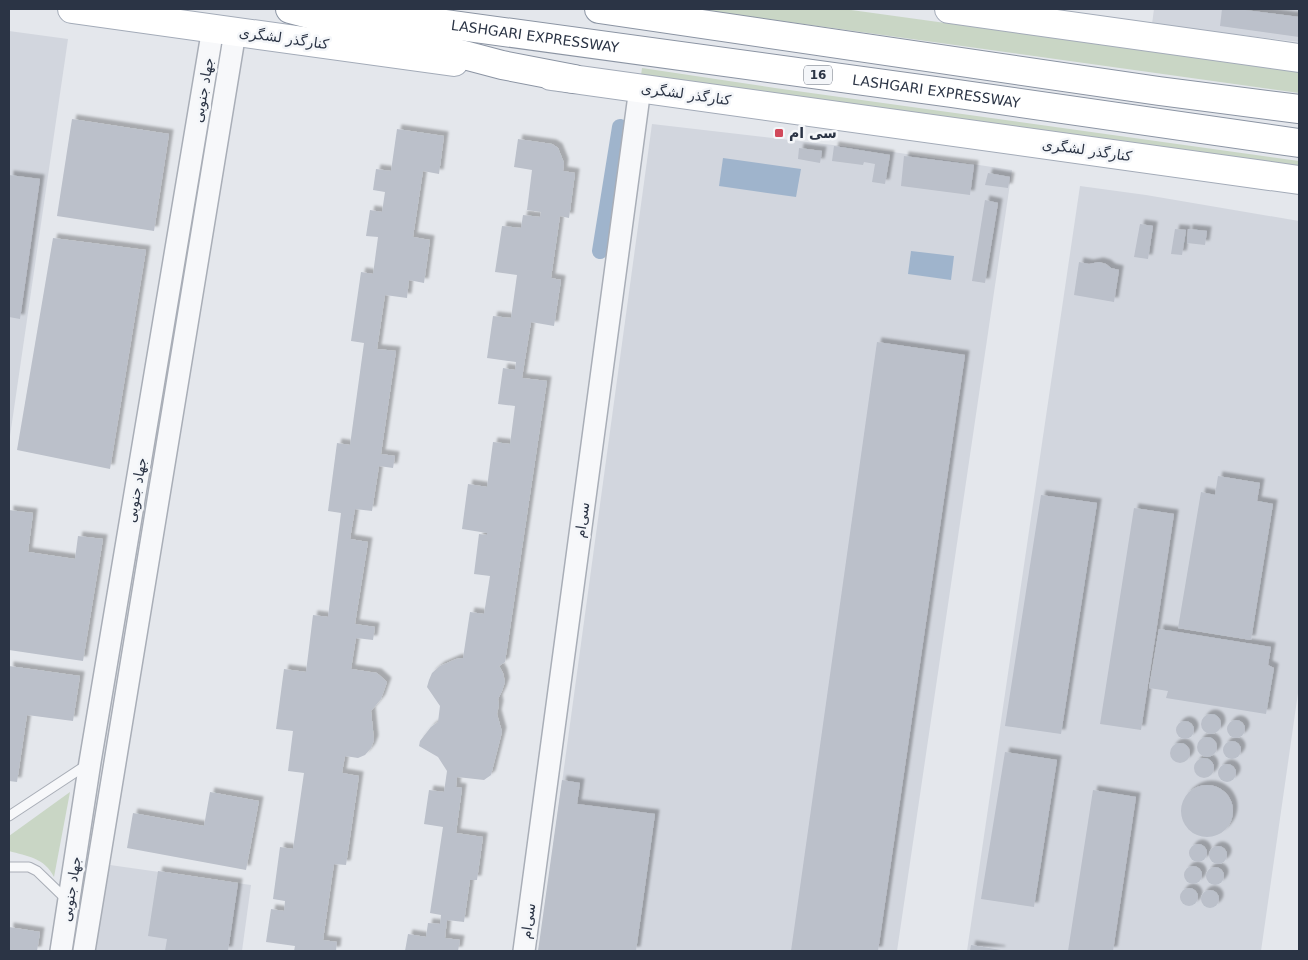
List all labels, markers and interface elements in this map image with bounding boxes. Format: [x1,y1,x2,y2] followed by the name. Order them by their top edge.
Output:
[450,17,621,56] street label: LASHGARI EXPRESSWAY
[238,24,330,53] street label: کنارگذر لشگری
[189,56,218,124] street label: جهاد جنوبی
[804,66,832,84] road number: 16
[851,72,1022,111] street label: LASHGARI EXPRESSWAY
[640,80,732,109] street label: کنارگذر لشگری
[789,125,837,141] place label: سی ام
[773,127,785,139] marker: سی ام
[1041,136,1133,165] street label: کنارگذر لشگری
[122,456,151,524] street label: جهاد جنوبی
[572,501,592,539] street label: سی‌ام
[58,855,85,923] street label: جهاد جنوبی
[518,902,538,940] street label: سی‌ام

